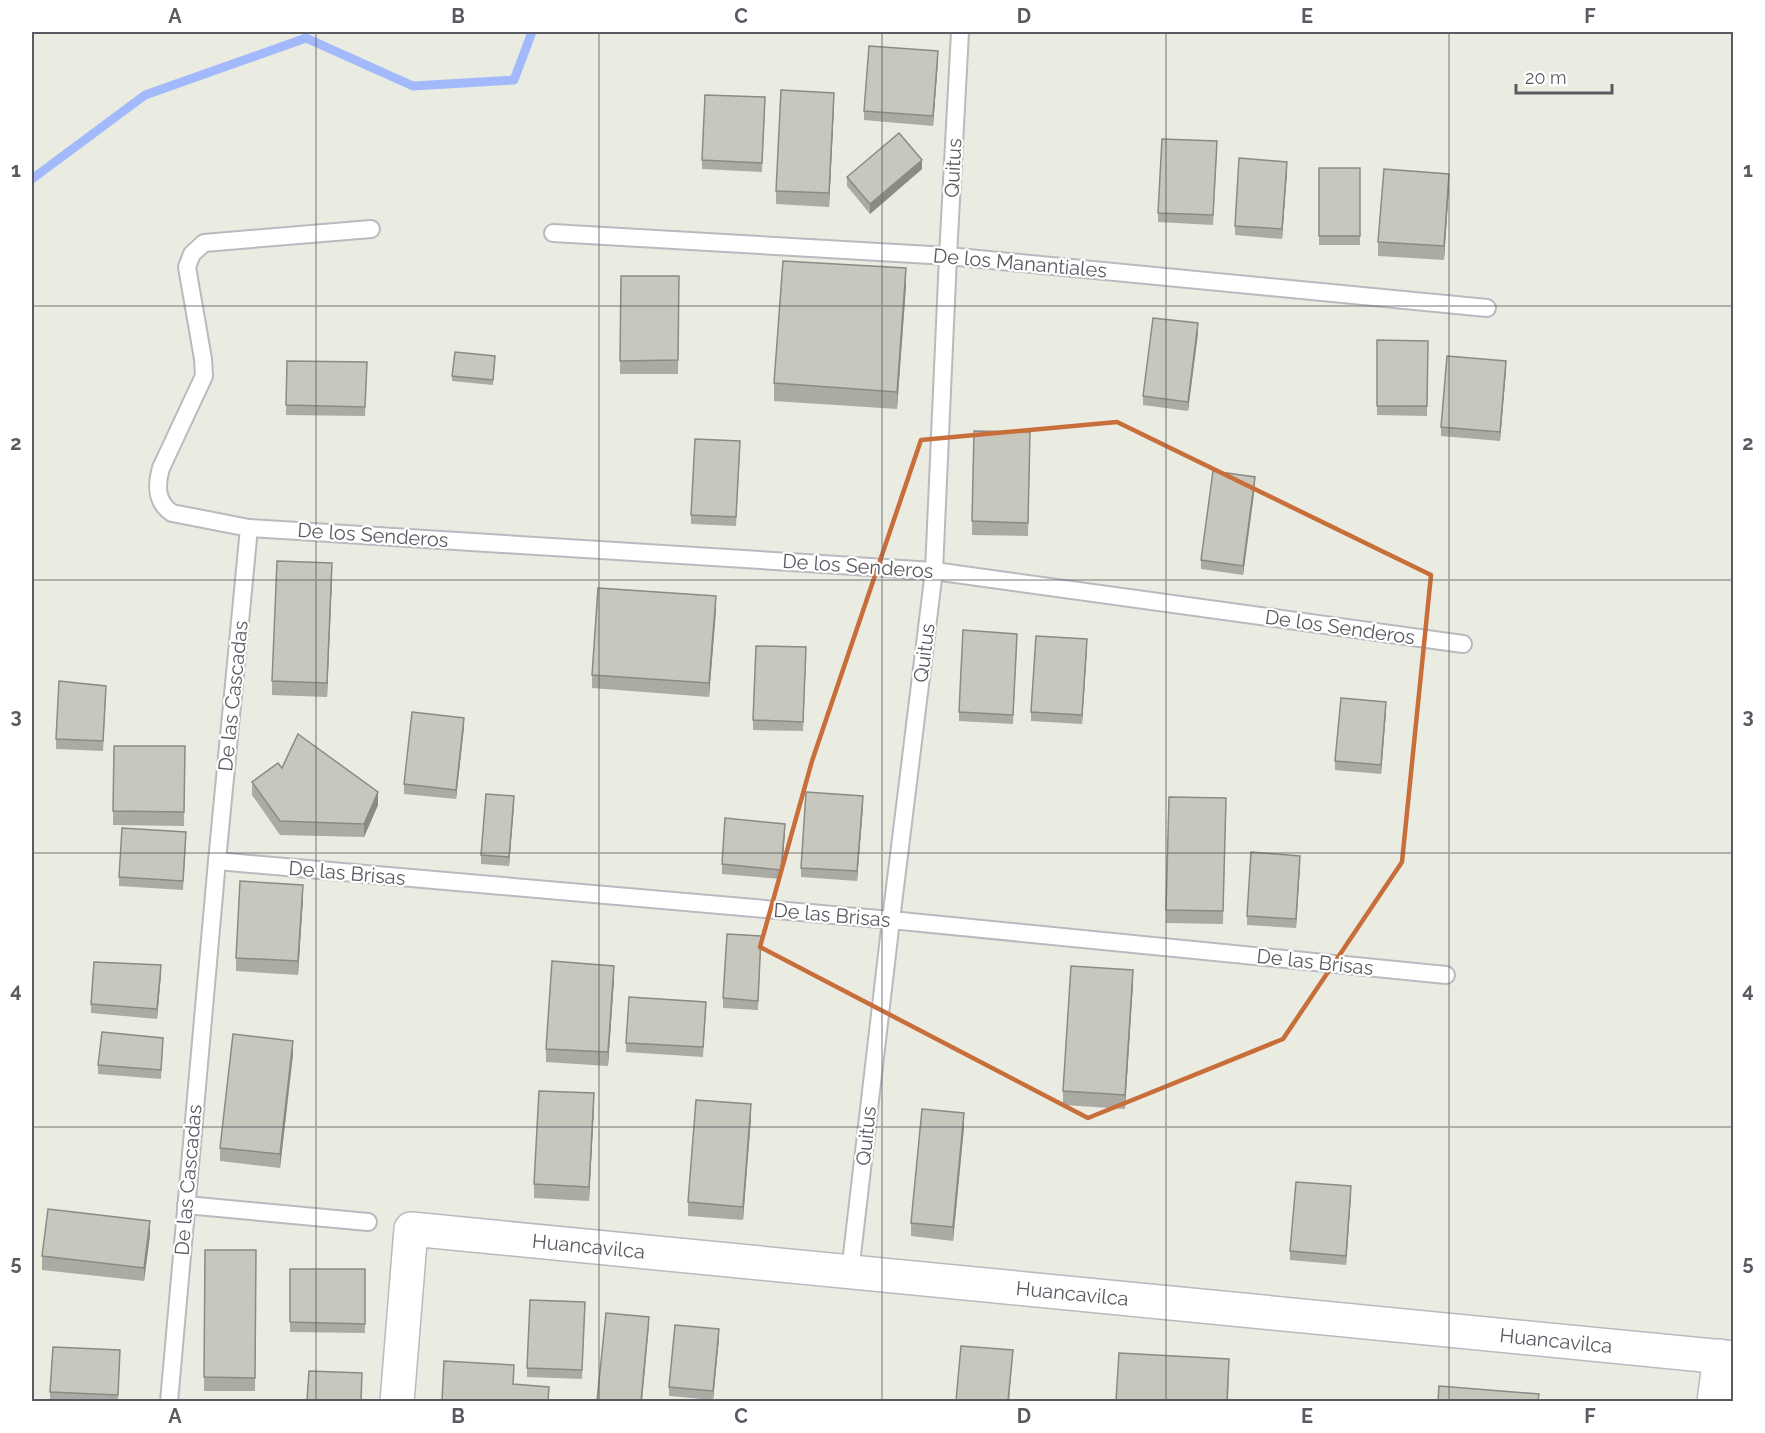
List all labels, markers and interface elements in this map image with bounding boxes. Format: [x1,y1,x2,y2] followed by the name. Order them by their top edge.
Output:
[168,4,182,28] text: A
[451,4,465,28] text: B
[734,4,748,28] text: C
[1017,4,1031,28] text: D
[1301,4,1313,28] text: E
[1584,4,1596,28] text: F
[1516,57,1612,95] scale bar
[1525,67,1567,88] text: 20 m
[939,138,967,198] street label: Quitus
[11,158,21,182] text: 1
[1743,158,1753,182] text: 1
[932,243,1108,283] street label: De los Manantiales
[10,431,22,455] text: 2
[1742,431,1754,455] text: 2
[297,518,449,552] street label: De los Senderos
[782,549,934,583] street label: De los Senderos
[1263,605,1417,649] street label: De los Senderos
[213,619,253,773] street label: De las Cascadas
[908,622,940,684] street label: Quitus
[10,704,22,728] text: 3
[1742,704,1754,728] text: 3
[288,856,406,890] street label: De las Brisas
[773,898,891,932] street label: De las Brisas
[1255,944,1375,980] street label: De las Brisas
[10,978,22,1002] text: 4
[1742,978,1754,1002] text: 4
[169,1104,207,1256] street label: De las Cascadas
[851,1105,881,1167] street label: Quitus
[531,1229,646,1264] street label: Huancavilca
[10,1251,22,1275] text: 5
[1742,1251,1754,1275] text: 5
[1015,1276,1130,1311] street label: Huancavilca
[1499,1323,1613,1358] street label: Huancavilca
[168,1404,182,1428] text: A
[451,1404,465,1428] text: B
[734,1404,748,1428] text: C
[1017,1404,1031,1428] text: D
[1301,1404,1313,1428] text: E
[1584,1404,1596,1428] text: F

